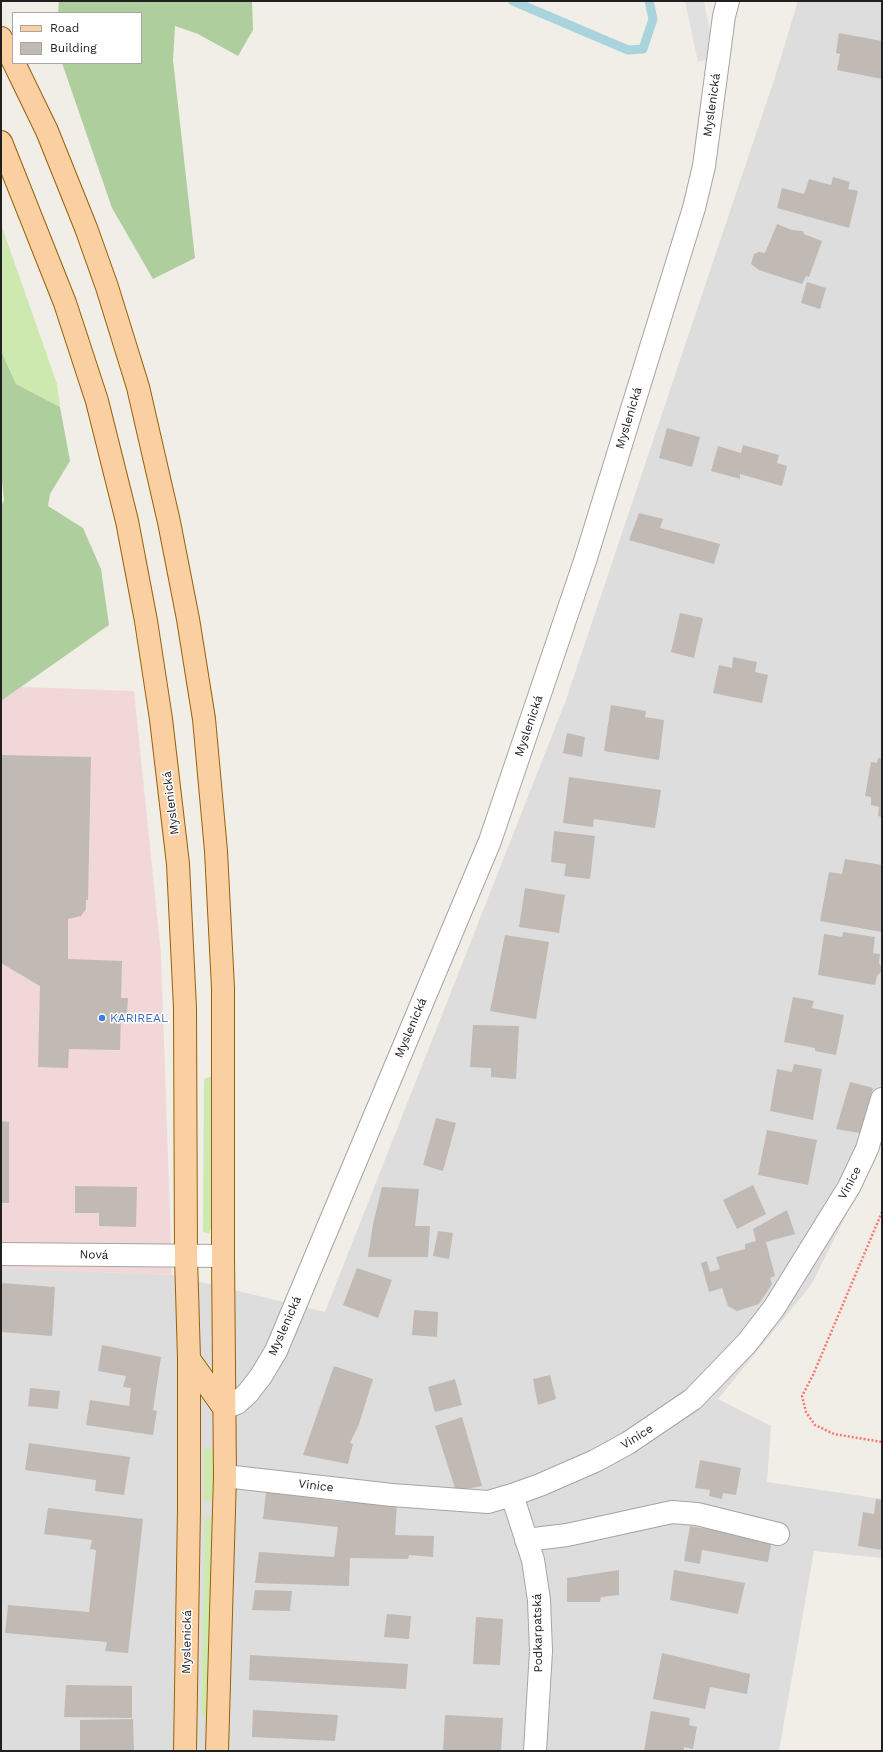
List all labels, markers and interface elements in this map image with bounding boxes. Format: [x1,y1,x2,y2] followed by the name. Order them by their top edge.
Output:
[12,12,142,64] legend
[50,21,79,35] text: Road
[50,41,97,55] text: Building
[700,72,724,138] street label: Myslenická
[613,385,645,451] street label: Myslenická
[512,693,546,759] street label: Myslenická
[160,770,182,836] street label: Myslenická
[392,996,430,1060] street label: Myslenická
[110,1011,168,1025] place label: KARIREAL
[97,1013,107,1023] marker: KARIREAL
[835,1164,865,1202] street label: Vinice
[79,1248,109,1262] street label: Nová
[265,1294,305,1358] street label: Myslenická
[618,1422,656,1452] street label: Vinice
[298,1477,334,1495] street label: Vinice
[530,1593,546,1673] street label: Podkarpatská
[179,1610,195,1674] street label: Myslenická

